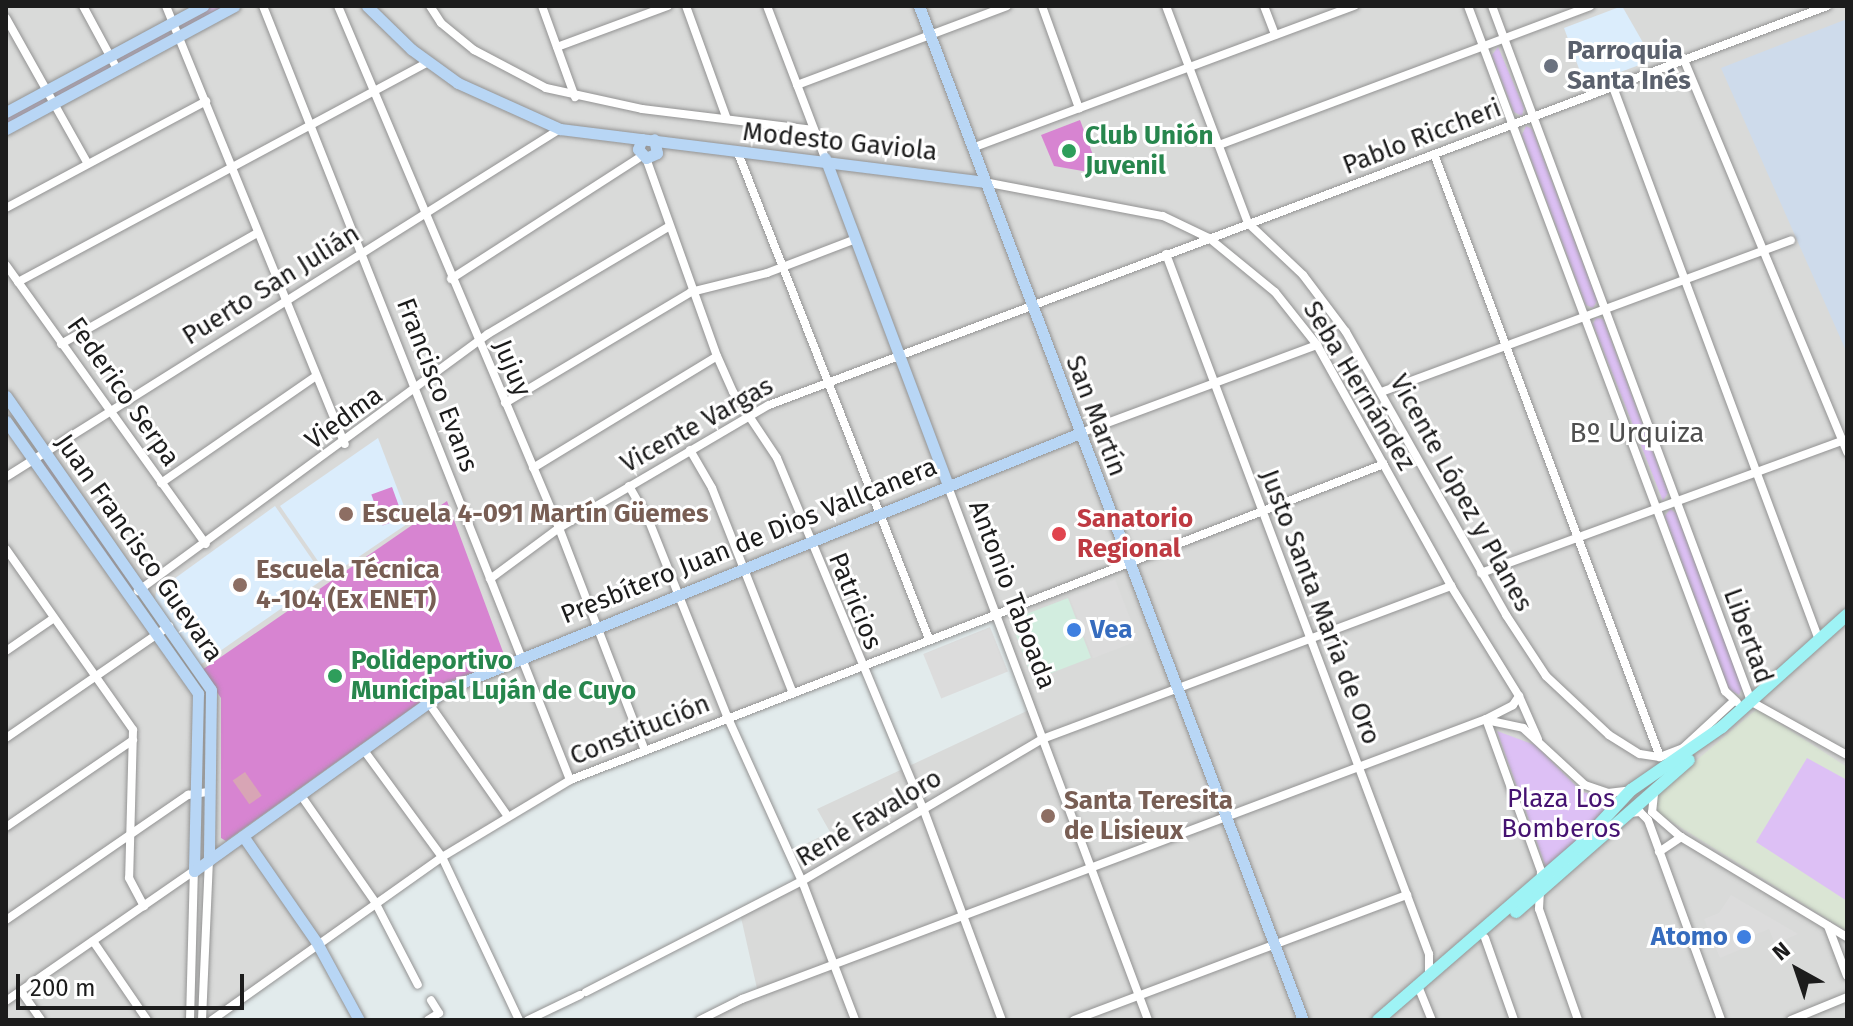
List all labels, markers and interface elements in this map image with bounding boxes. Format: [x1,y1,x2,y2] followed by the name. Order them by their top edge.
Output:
[1567,35,1691,96] place label: Parroquia Santa Inés
[1542,57,1560,75] marker: Parroquia Santa Inés
[1338,93,1506,181] street label: Pablo Riccheri
[741,116,939,168] street label: Modesto Gaviola
[1085,120,1213,182] place label: Club Unión Juvenil
[1060,142,1078,160] marker: Club Unión Juvenil
[177,218,365,352] street label: Puerto San Julián
[390,294,484,476] street label: Francisco Evans
[1296,296,1422,476] street label: Seba Hernández
[60,311,186,473] street label: Federico Serpa
[486,335,538,401] street label: Jujuy
[1059,351,1133,481] street label: San Martín
[1383,369,1539,617] street label: Vicente López y Planes
[615,370,779,480] street label: Vicente Vargas
[299,380,389,456] street label: Viedma
[1570,416,1704,450] district label: Bº Urquiza
[49,428,229,668] street label: Juan Francisco Guevara
[556,451,942,631] street label: Presbítero Juan de Dios Vallcanera
[1253,465,1387,749] street label: Justo Santa María de Oro
[962,496,1062,694] street label: Antonio Taboada
[362,498,709,530] place label: Escuela 4-091 Martín Güemes
[1077,503,1193,564] place label: Sanatorio Regional
[337,505,355,523] marker: Escuela 4-091 Martín Güemes
[1048,523,1070,545] marker: Sanatorio Regional
[821,548,889,654] street label: Patricios
[256,554,440,616] place label: Escuela Técnica 4-104 (Ex ENET)
[231,576,249,594] marker: Escuela Técnica 4-104 (Ex ENET)
[1716,584,1780,688] street label: Libertad
[1090,614,1133,646] place label: Vea
[1065,621,1083,639] marker: Vea
[351,645,636,706] place label: Polideportivo Municipal Luján de Cuyo
[326,667,344,685] marker: Polideportivo Municipal Luján de Cuyo
[566,688,714,772] street label: Constitución
[791,762,947,874] street label: René Favaloro
[1501,783,1621,844] park label: Plaza Los Bomberos
[1064,785,1233,846] place label: Santa Teresita de Lisieux
[1039,807,1057,825] marker: Santa Teresita de Lisieux
[1651,921,1728,953] place label: Atomo
[1735,928,1753,946] marker: Atomo
[1757,930,1837,1010] north arrow
[1767,936,1796,966] text: N
[20,958,248,1008] scale bar
[30,974,96,1002] text: 200 m

